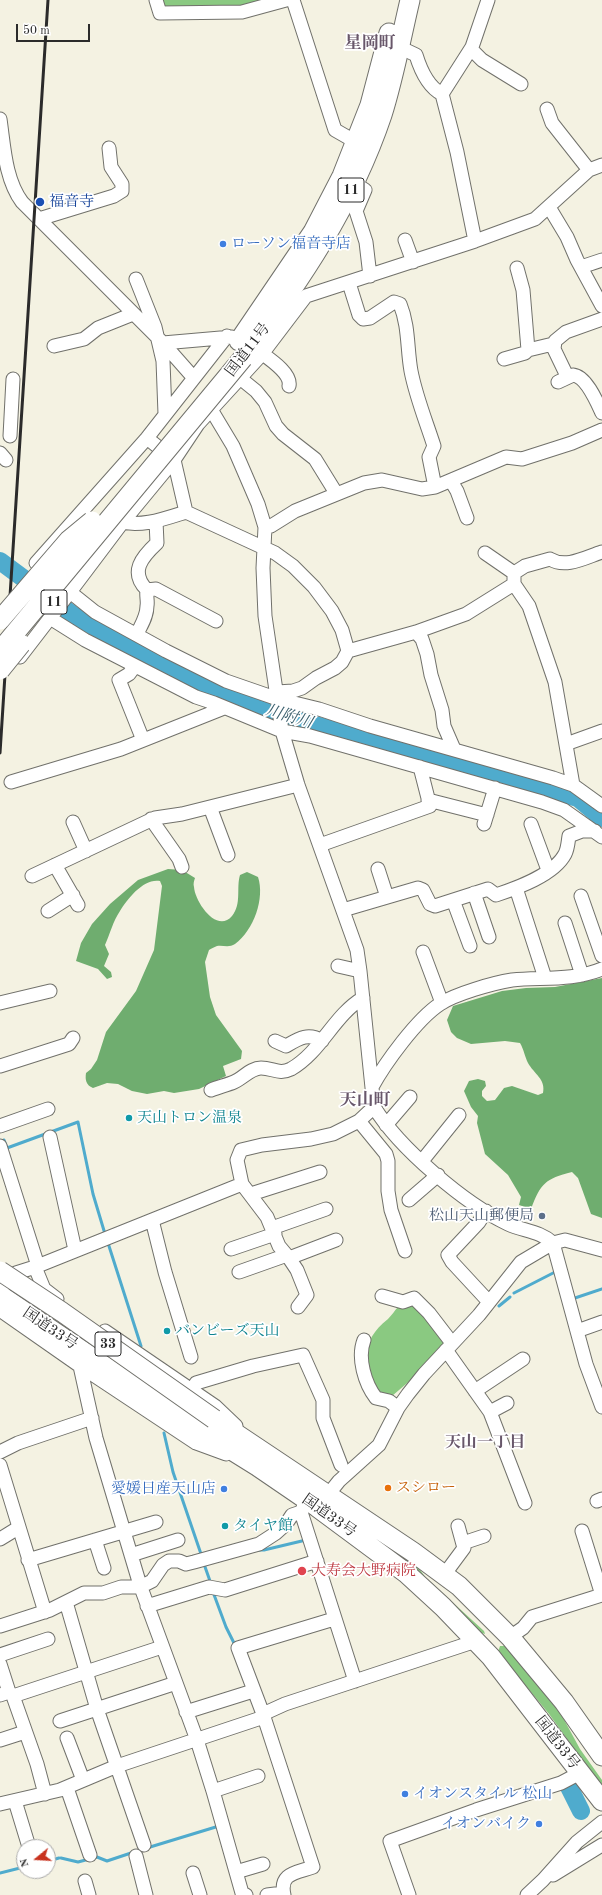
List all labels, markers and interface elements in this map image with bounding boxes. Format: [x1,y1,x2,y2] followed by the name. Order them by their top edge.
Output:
[18,16,92,42] scale bar
[23,25,50,37] text: 50 m
[345,34,395,54] district label: 星岡町
[338,178,364,202] road number: 11
[49,193,94,211] place label: 福音寺
[34,196,46,208] marker: 福音寺
[231,235,351,253] place label: ローソン福音寺店
[218,239,228,249] marker: ローソン福音寺店
[222,320,274,380] street label: 国道11号
[41,590,67,614] road number: 11
[263,701,315,733] water label: 川附川
[340,1091,390,1111] district label: 天山町
[137,1109,242,1127] place label: 天山トロン温泉
[124,1113,134,1123] marker: 天山トロン温泉
[429,1207,534,1225] place label: 松山天山郵便局
[537,1211,547,1221] marker: 松山天山郵便局
[19,1304,81,1354] street label: 国道33号
[175,1322,279,1340] place label: バンビーズ天山
[162,1326,172,1336] marker: バンビーズ天山
[95,1332,121,1356] road number: 33
[445,1433,525,1453] district label: 天山一丁目
[396,1479,456,1497] place label: スシロー
[111,1480,216,1498] place label: 愛媛日産天山店
[383,1483,393,1493] marker: スシロー
[219,1484,229,1494] marker: 愛媛日産天山店
[298,1491,360,1541] street label: 国道33号
[233,1517,293,1535] place label: タイヤ館
[220,1521,230,1531] marker: タイヤ館
[311,1562,416,1580] place label: 大寿会大野病院
[296,1565,308,1577] marker: 大寿会大野病院
[531,1713,583,1773] street label: 国道33号
[413,1785,552,1803] place label: イオンスタイル 松山
[400,1789,410,1799] marker: イオンスタイル 松山
[441,1815,531,1833] place label: イオンバイク
[534,1819,544,1829] marker: イオンバイク
[16,1839,56,1879] north arrow
[19,1857,32,1868] text: N

